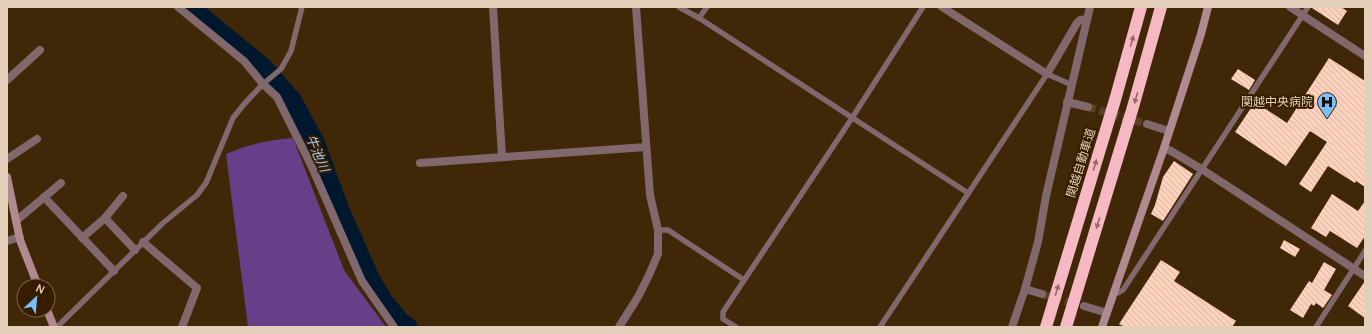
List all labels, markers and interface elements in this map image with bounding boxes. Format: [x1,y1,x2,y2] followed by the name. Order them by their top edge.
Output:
[1129,34,1135,46] one-way arrow
[1316,91,1338,119] hospital icon: 関越中央病院
[1132,92,1138,105] one-way arrow
[1241,93,1313,110] place label: 関越中央病院
[1062,126,1099,200] street label: 関越自動車道
[302,132,335,176] water label: 牛池川
[1092,159,1098,171] one-way arrow
[1095,217,1101,229] one-way arrow
[16,278,56,318] north arrow
[34,280,48,297] text: N
[1054,283,1060,295] one-way arrow

